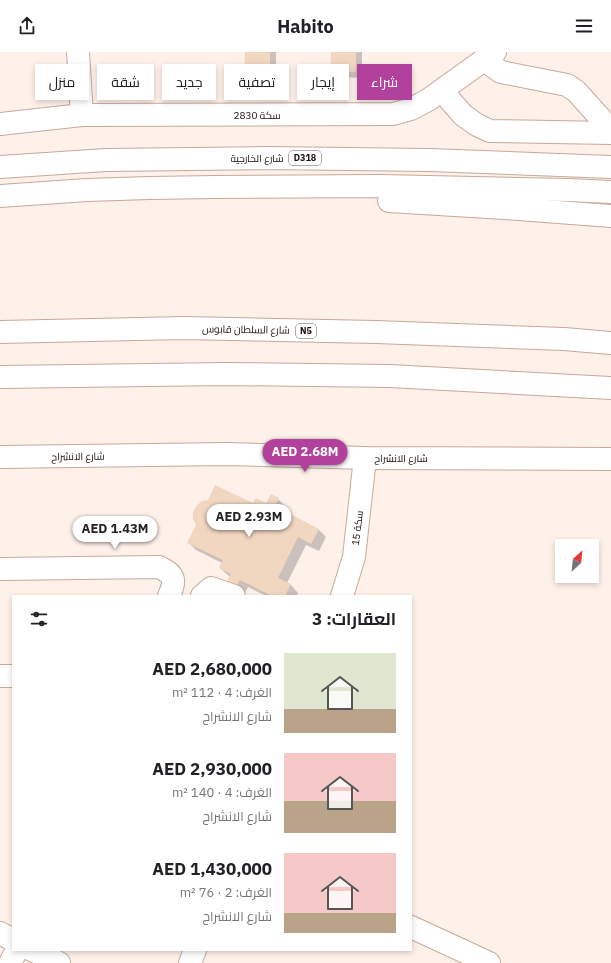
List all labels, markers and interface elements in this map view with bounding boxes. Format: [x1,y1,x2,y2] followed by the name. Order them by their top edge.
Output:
[16,15,38,37] icon: share
[277,15,334,38] text: Habito
[573,15,595,37] icon: menu
[35,64,89,100] chip: منزل
[97,64,154,100] chip: شقة
[162,64,216,100] chip: جديد
[224,64,289,100] chip: تصفية
[297,64,349,100] chip: إيجار
[357,64,412,100] chip: شراء
[234,109,281,122] street label: سكة 2830
[289,151,321,165] road number: D318
[230,152,284,165] street label: شارع الخارجية
[202,322,290,337] street label: شارع السلطان قابوس
[296,324,316,338] road number: N5
[259,439,351,473] pin: AED 2.68M
[271,443,339,460] text: AED 2.68M
[51,450,105,463] street label: شارع الانشراح
[374,452,428,465] street label: شارع الانشراح
[203,504,295,538] pin: AED 2.93M
[215,508,283,525] text: AED 2.93M
[349,510,366,546] street label: سكة 15
[69,516,161,550] pin: AED 1.43M
[81,520,149,537] text: AED 1.43M
[555,539,599,583] north arrow
[555,539,599,583] map controls
[28,608,50,630] icon: filters
[312,608,396,630] text: العقارات: 3
[152,658,272,680] text: AED 2,680,000
[316,669,364,717] icon: home
[172,684,272,701] text: الغرف: 4 · 112 m²
[203,708,272,725] text: شارع الانشراح
[152,758,272,780] text: AED 2,930,000
[316,769,364,817] icon: home
[172,784,272,801] text: الغرف: 4 · 140 m²
[203,808,272,825] text: شارع الانشراح
[152,858,272,880] text: AED 1,430,000
[316,869,364,917] icon: home
[180,884,272,901] text: الغرف: 2 · 76 m²
[203,908,272,925] text: شارع الانشراح

